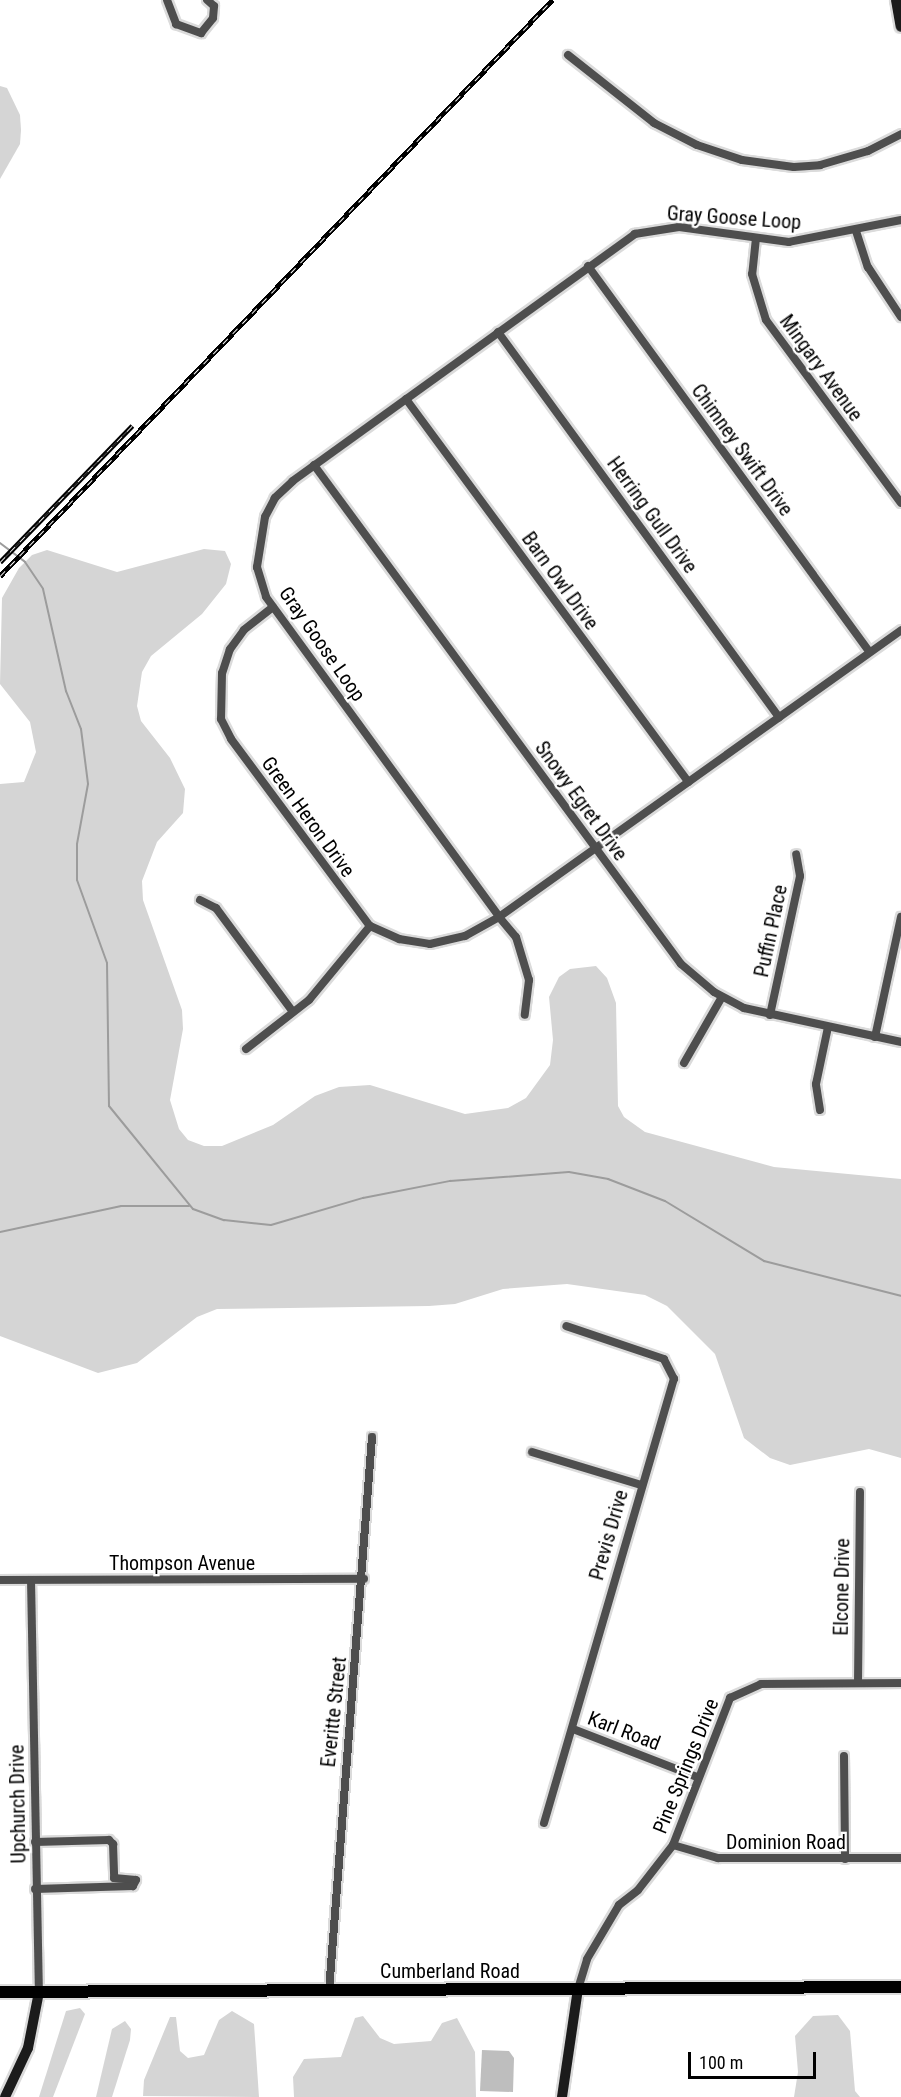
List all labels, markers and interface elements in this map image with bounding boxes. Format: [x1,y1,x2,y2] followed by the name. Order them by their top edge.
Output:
[666,201,802,235] street label: Gray Goose Loop
[774,310,868,426] street label: Mingary Avenue
[686,379,798,521] street label: Chimney Swift Drive
[602,452,702,578] street label: Herring Gull Drive
[517,527,603,635] street label: Barn Owl Drive
[274,582,370,706] street label: Gray Goose Loop
[530,737,632,865] street label: Snowy Egret Drive
[256,752,360,882] street label: Green Heron Drive
[750,883,792,979] street label: Puffin Place
[585,1487,633,1583] street label: Previs Drive
[829,1538,855,1636] street label: Elcone Drive
[109,1551,255,1575] street label: Thompson Avenue
[316,1656,352,1768] street label: Everitte Street
[648,1695,724,1837] street label: Pine Springs Drive
[584,1706,664,1756] street label: Karl Road
[5,1744,31,1864] street label: Upchurch Drive
[726,1830,846,1854] street label: Dominion Road
[380,1959,520,1983] street label: Cumberland Road
[691,2040,818,2078] scale bar
[699,2052,743,2073] text: 100 m

